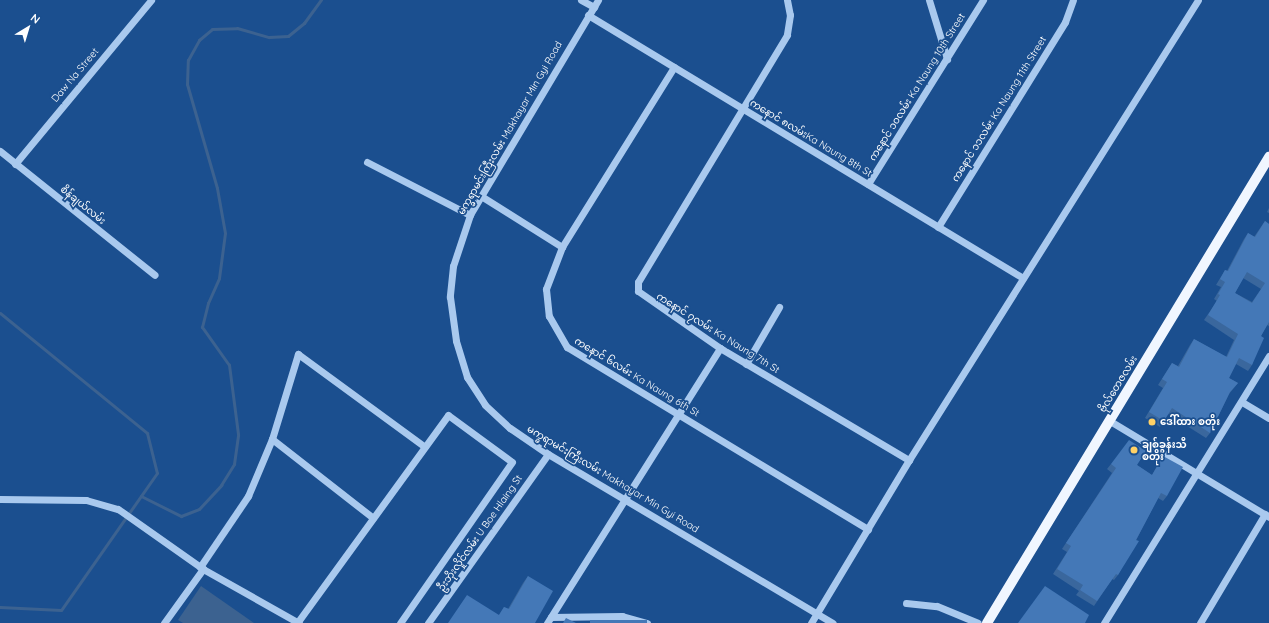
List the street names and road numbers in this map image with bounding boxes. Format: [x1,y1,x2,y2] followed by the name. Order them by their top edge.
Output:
[866,11,968,163] street label: ကနောင် ၁၀လမ်း Ka Naung 10th Street
[949,34,1049,184] street label: ကနောင် ၁၁လမ်း Ka Naung 11th Street
[455,39,565,217] street label: မက္ခရာမင်းကြီးလမ်း Makhayar Min Gyi Road
[49,46,101,104] street label: Daw Na Street
[748,97,874,179] street label: ကနောင် ၈လမ်းKa Naung 8th St
[58,183,108,227] street label: စိန်ချယ်လမ်း
[654,290,782,376] street label: ကနောင် ၇လမ်း Ka Naung 7th St
[572,335,702,419] street label: ကနောင် ၆လမ်း Ka Naung 6th St
[1096,354,1140,414] street label: ဗိုလ်တေဇလမ်း
[525,423,701,535] street label: မက္ခရာမင်းကြီးလမ်း Makhayar Min Gyi Road
[435,473,525,593] street label: ဦးဘိုးလှိုင်လမ်း U Boe Hlaing St

